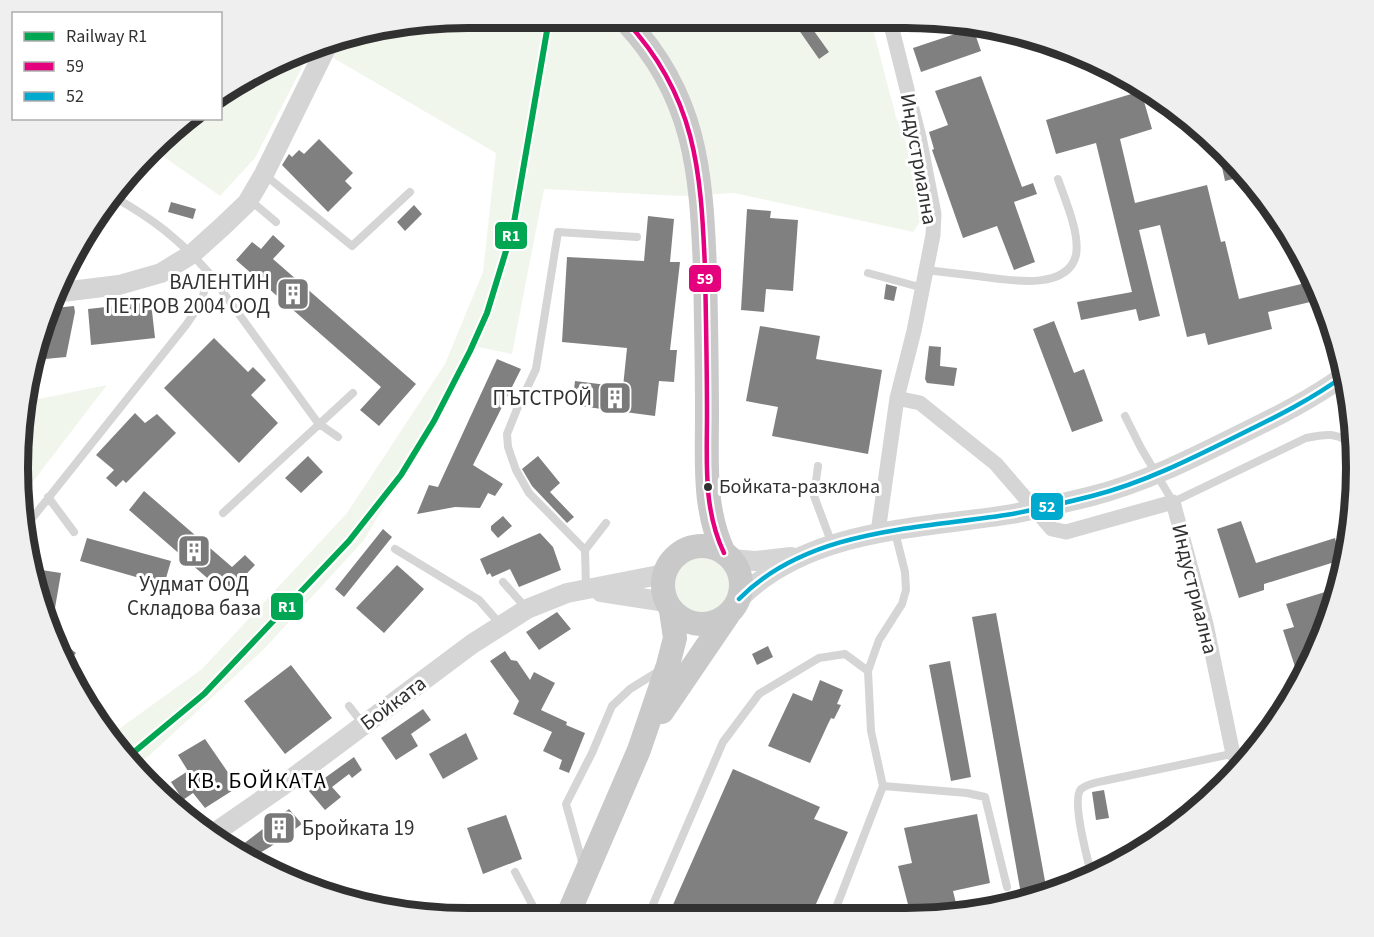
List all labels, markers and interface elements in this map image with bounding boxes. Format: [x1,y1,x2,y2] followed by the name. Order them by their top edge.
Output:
[12,12,222,120] legend
[66,24,147,49] text: Railway R1
[66,54,84,79] text: 59
[66,84,84,109] text: 52
[893,91,945,227] street label: Индустриална
[494,221,528,250] line badge: R1
[502,225,520,247] text: R1
[688,264,722,293] line badge: 59
[105,267,270,321] place label: ВАЛЕНТИН ПЕТРОВ 2004 ООД
[697,268,713,290] text: 59
[275,276,311,312] building icon: ВАЛЕНТИН ПЕТРОВ 2004 ООД
[597,380,633,416] building icon: ПЪТСТРОЙ
[492,383,592,413] place label: ПЪТСТРОЙ
[719,473,880,501] place label: Бойката-разклона
[702,481,714,493] marker: Бойката-разклона
[1030,492,1064,521] line badge: 52
[1039,496,1055,518] text: 52
[1164,521,1226,657] street label: Индустриална
[176,533,212,569] building icon: Уудмат ООД Складова база
[127,569,261,623] place label: Уудмат ООД Складова база
[270,592,304,621] line badge: R1
[278,596,296,618] text: R1
[354,668,432,738] street label: Бойката
[187,765,327,797] district label: КВ. БОЙКАТА
[261,810,297,846] building icon: Бройката 19
[302,813,414,843] place label: Бройката 19

